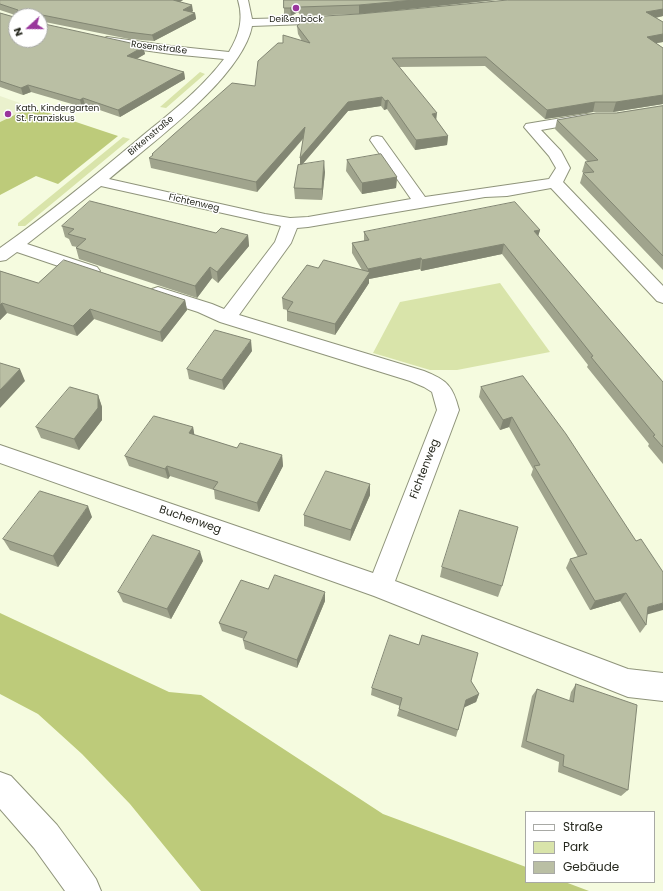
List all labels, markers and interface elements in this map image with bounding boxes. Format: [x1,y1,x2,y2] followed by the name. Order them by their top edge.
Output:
[291,3,301,13] marker: Deißenböck
[8,8,48,48] north arrow
[269,15,323,25] place label: Deißenböck
[9,25,27,39] text: N
[130,39,188,57] street label: Rosenstraße
[16,104,99,125] place label: Kath. Kindergarten St. Franziskus
[3,109,13,119] marker: Kath. Kindergarten St. Franziskus
[126,114,176,158] street label: Birkenstraße
[168,192,220,214] street label: Fichtenweg
[408,437,442,501] street label: Fichtenweg
[157,503,223,537] street label: Buchenweg
[525,811,655,883] legend
[563,818,603,835] text: Straße
[563,838,589,855] text: Park
[563,858,619,875] text: Gebäude

